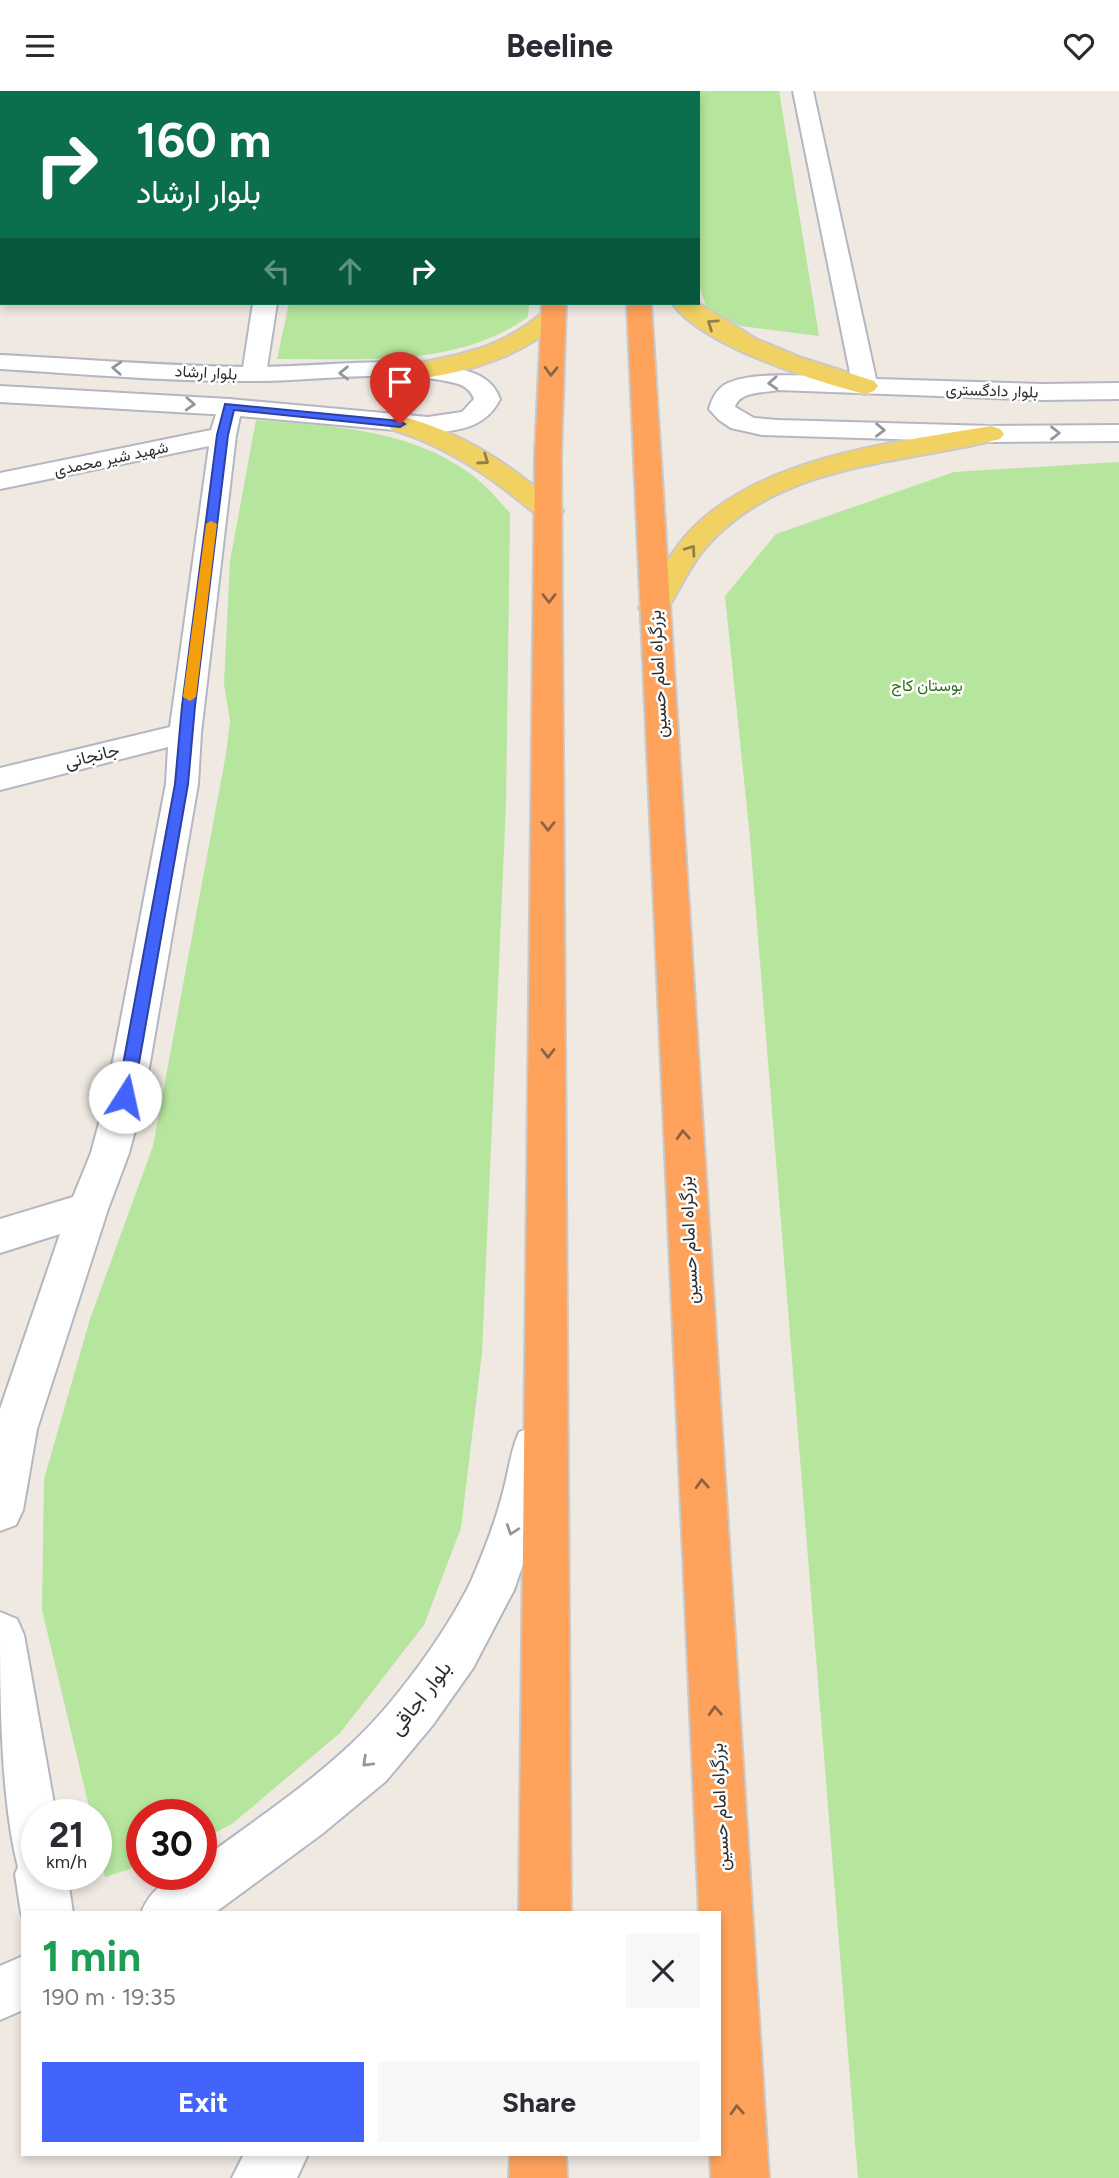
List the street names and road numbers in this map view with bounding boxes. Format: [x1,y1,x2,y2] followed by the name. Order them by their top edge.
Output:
[174,361,238,385] street label: بلوار ارشاد
[945,379,1039,403] street label: بلوار دادگستری
[52,437,170,481] street label: شهید شیر محمدی
[644,609,673,739] street label: بزرگراه امام حسین
[62,739,122,773] street label: جانجانی
[675,1175,704,1305] street label: بزرگراه امام حسین
[383,1656,457,1740] street label: بلوار اجاقی
[706,1742,735,1872] street label: بزرگراه امام حسین

